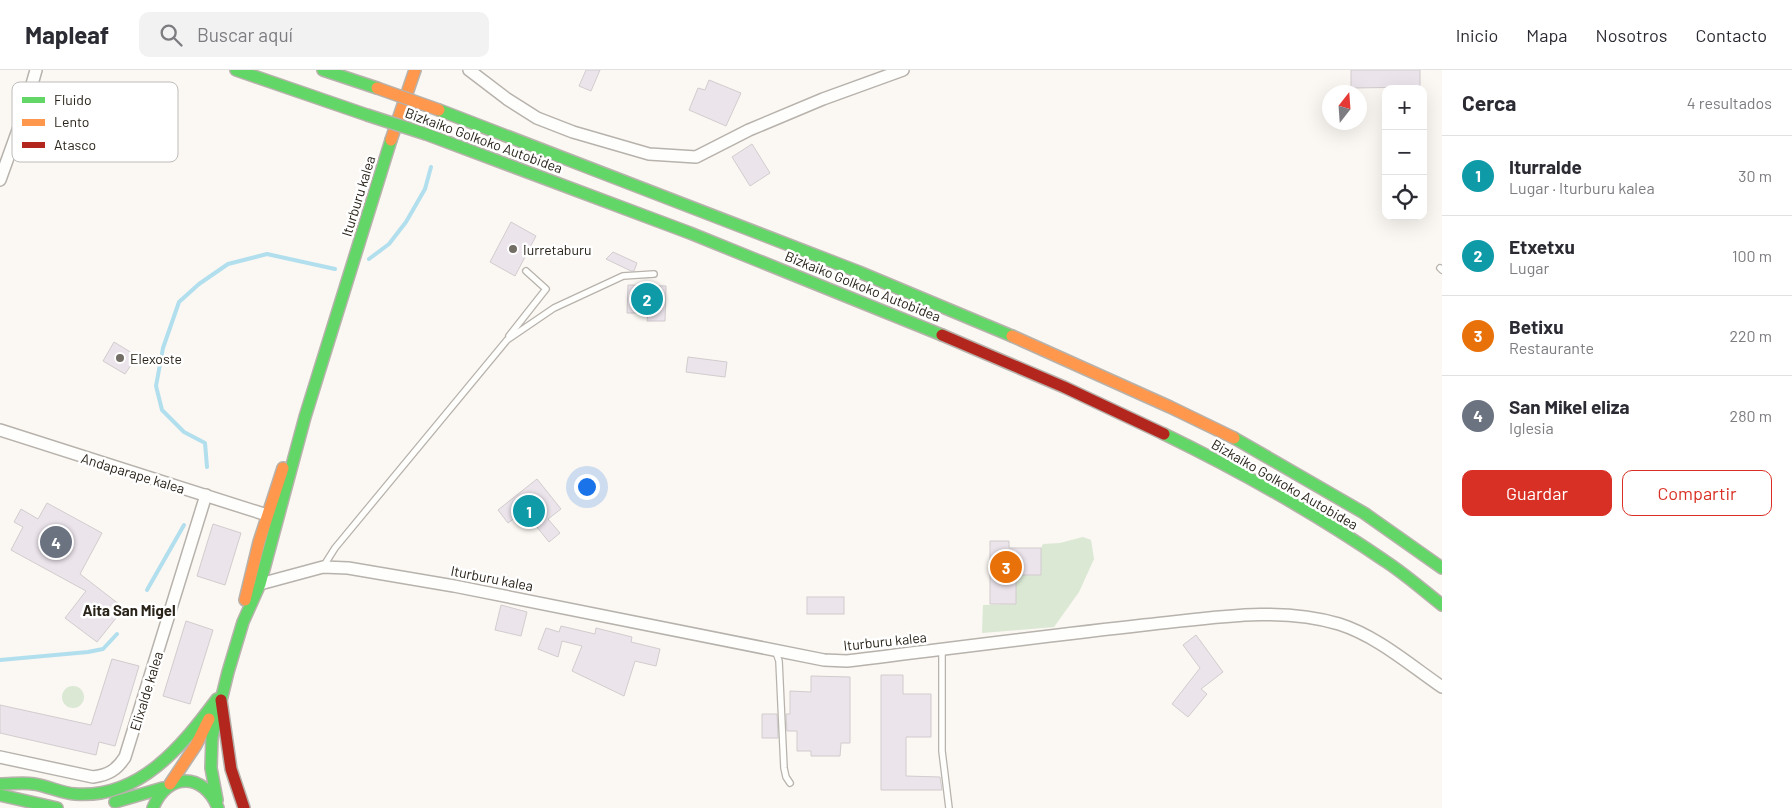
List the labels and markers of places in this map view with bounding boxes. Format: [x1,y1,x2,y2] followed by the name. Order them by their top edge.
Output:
[523,241,592,258] place label: Iurretaburu
[507,243,519,255] marker: Iurretaburu
[631,280,663,318] pin: 2
[130,350,182,367] place label: Elexoste
[114,352,126,364] marker: Elexoste
[513,492,545,530] pin: 1
[40,523,72,561] pin: 4
[990,548,1022,586] pin: 3

